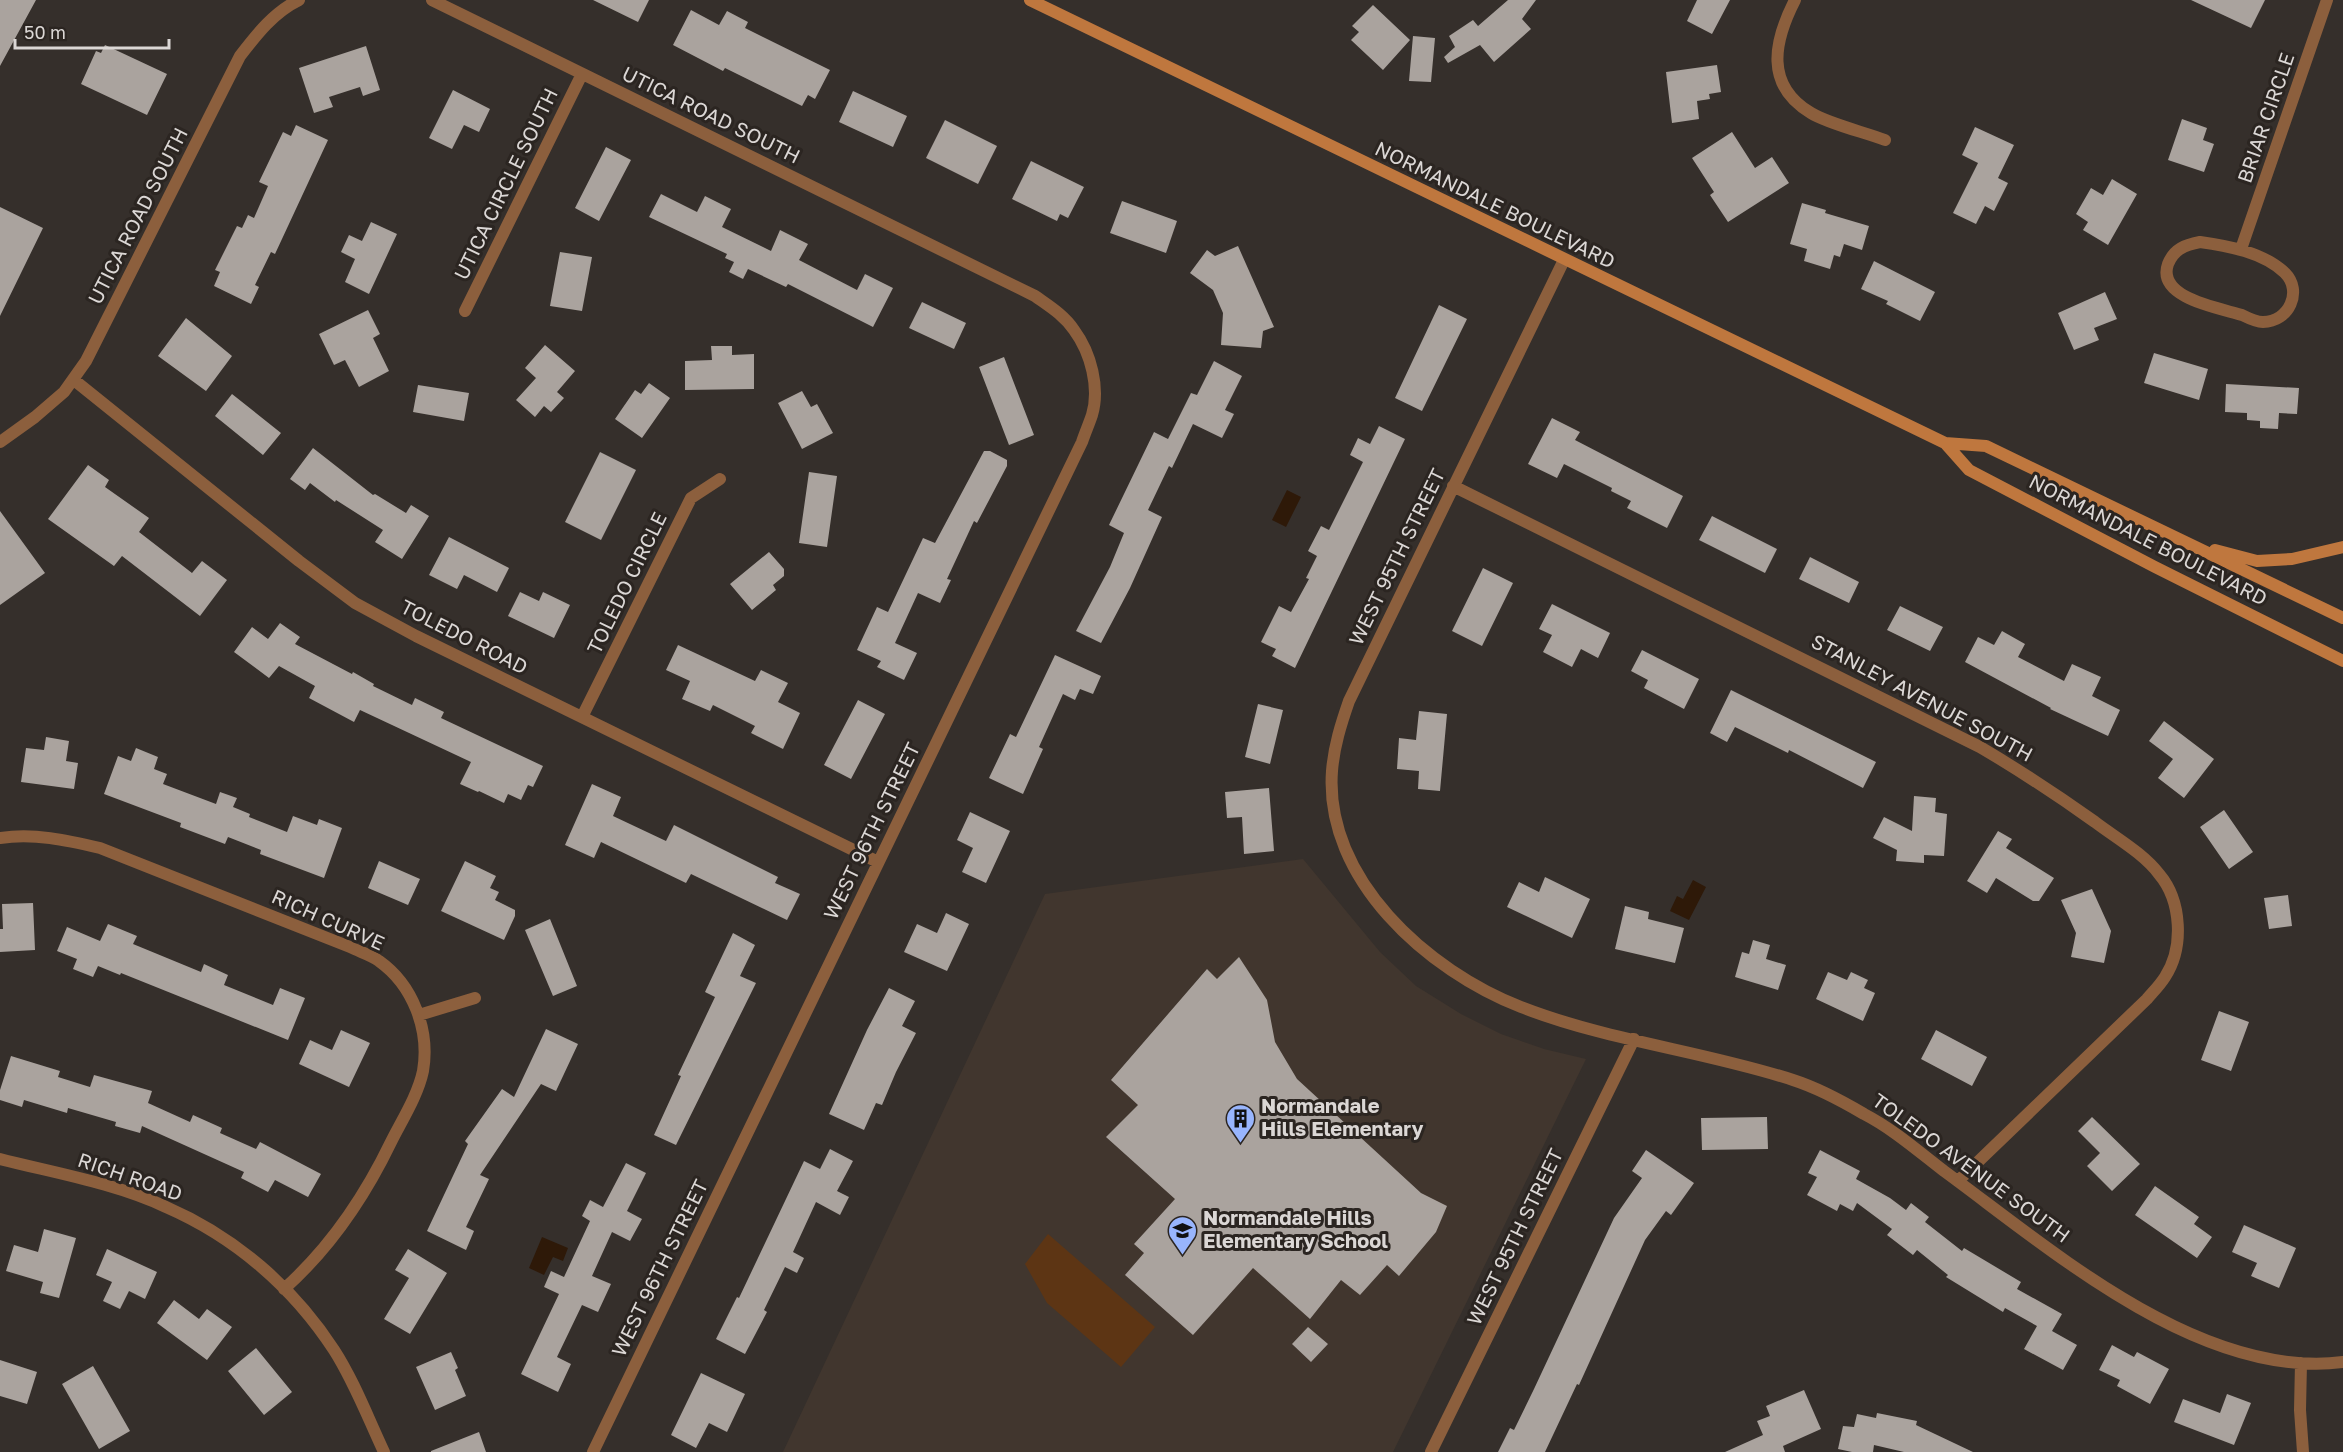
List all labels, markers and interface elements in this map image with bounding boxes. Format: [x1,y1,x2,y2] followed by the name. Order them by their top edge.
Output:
[15,12,170,50] scale bar
[24,21,66,43] text: 50 m
[2232,49,2299,186] street label: BRIAR CIRCLE
[619,61,804,168] street label: UTICA ROAD SOUTH
[448,84,562,283] street label: UTICA CIRCLE SOUTH
[82,123,192,308] street label: UTICA ROAD SOUTH
[1371,135,1619,273] street label: NORMANDALE BOULEVARD
[1343,464,1449,649] street label: WEST 95TH STREET
[2025,468,2272,610] street label: NORMANDALE BOULEVARD
[581,508,671,657] street label: TOLEDO CIRCLE
[397,594,532,678] street label: TOLEDO ROAD
[1808,628,2037,766] street label: STANLEY AVENUE SOUTH
[818,738,924,923] street label: WEST 96TH STREET
[268,884,388,955] street label: RICH CURVE
[1868,1087,2075,1247] street label: TOLEDO AVENUE SOUTH
[1261,1093,1423,1140] place label: Normandale Hills Elementary
[1224,1102,1256,1144] building icon: Normandale Hills Elementary
[1461,1144,1567,1329] street label: WEST 95TH STREET
[75,1147,186,1205] street label: RICH ROAD
[606,1175,712,1360] street label: WEST 96TH STREET
[1203,1205,1388,1252] place label: Normandale Hills Elementary School
[1166,1214,1198,1256] school or university icon: Normandale Hills Elementary School

